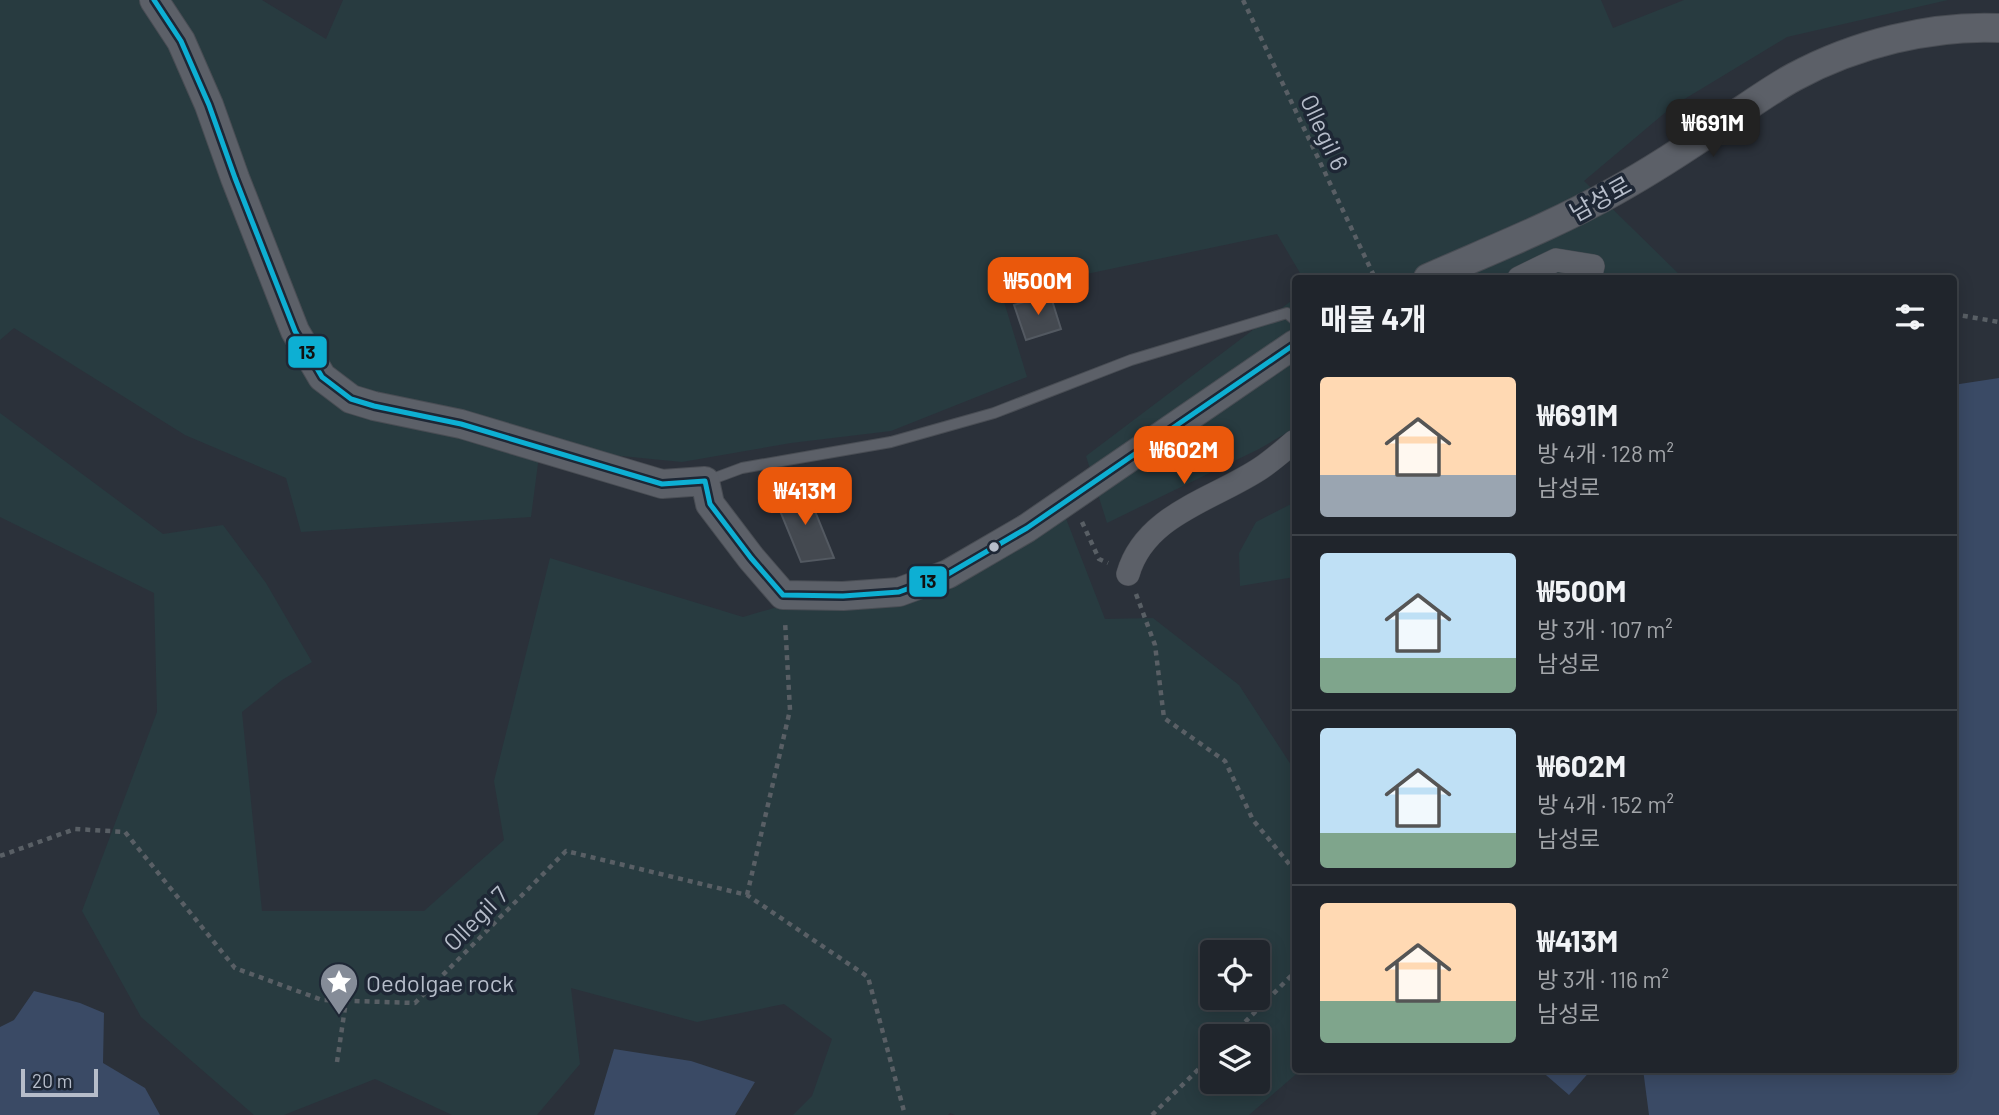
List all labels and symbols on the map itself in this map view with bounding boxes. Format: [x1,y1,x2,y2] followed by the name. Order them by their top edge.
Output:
[1295,89,1355,175] street label: Ollegil 6
[1664,100,1762,159] pin: ₩691M
[1564,169,1636,227] street label: 남성로
[989,258,1087,317] pin: ₩500M
[287,335,328,369] line badge: 13
[299,340,316,363] text: 13
[1135,426,1233,486] pin: ₩602M
[756,468,854,527] pin: ₩413M
[987,540,1001,554] unlabelled marker
[908,565,948,598] line badge: 13
[920,569,937,592] text: 13
[437,880,513,956] street label: Ollegil 7
[318,961,360,1016] place icon: Oedolgae rock
[366,968,514,997] place label: Oedolgae rock
[21,1066,98,1098] scale bar

